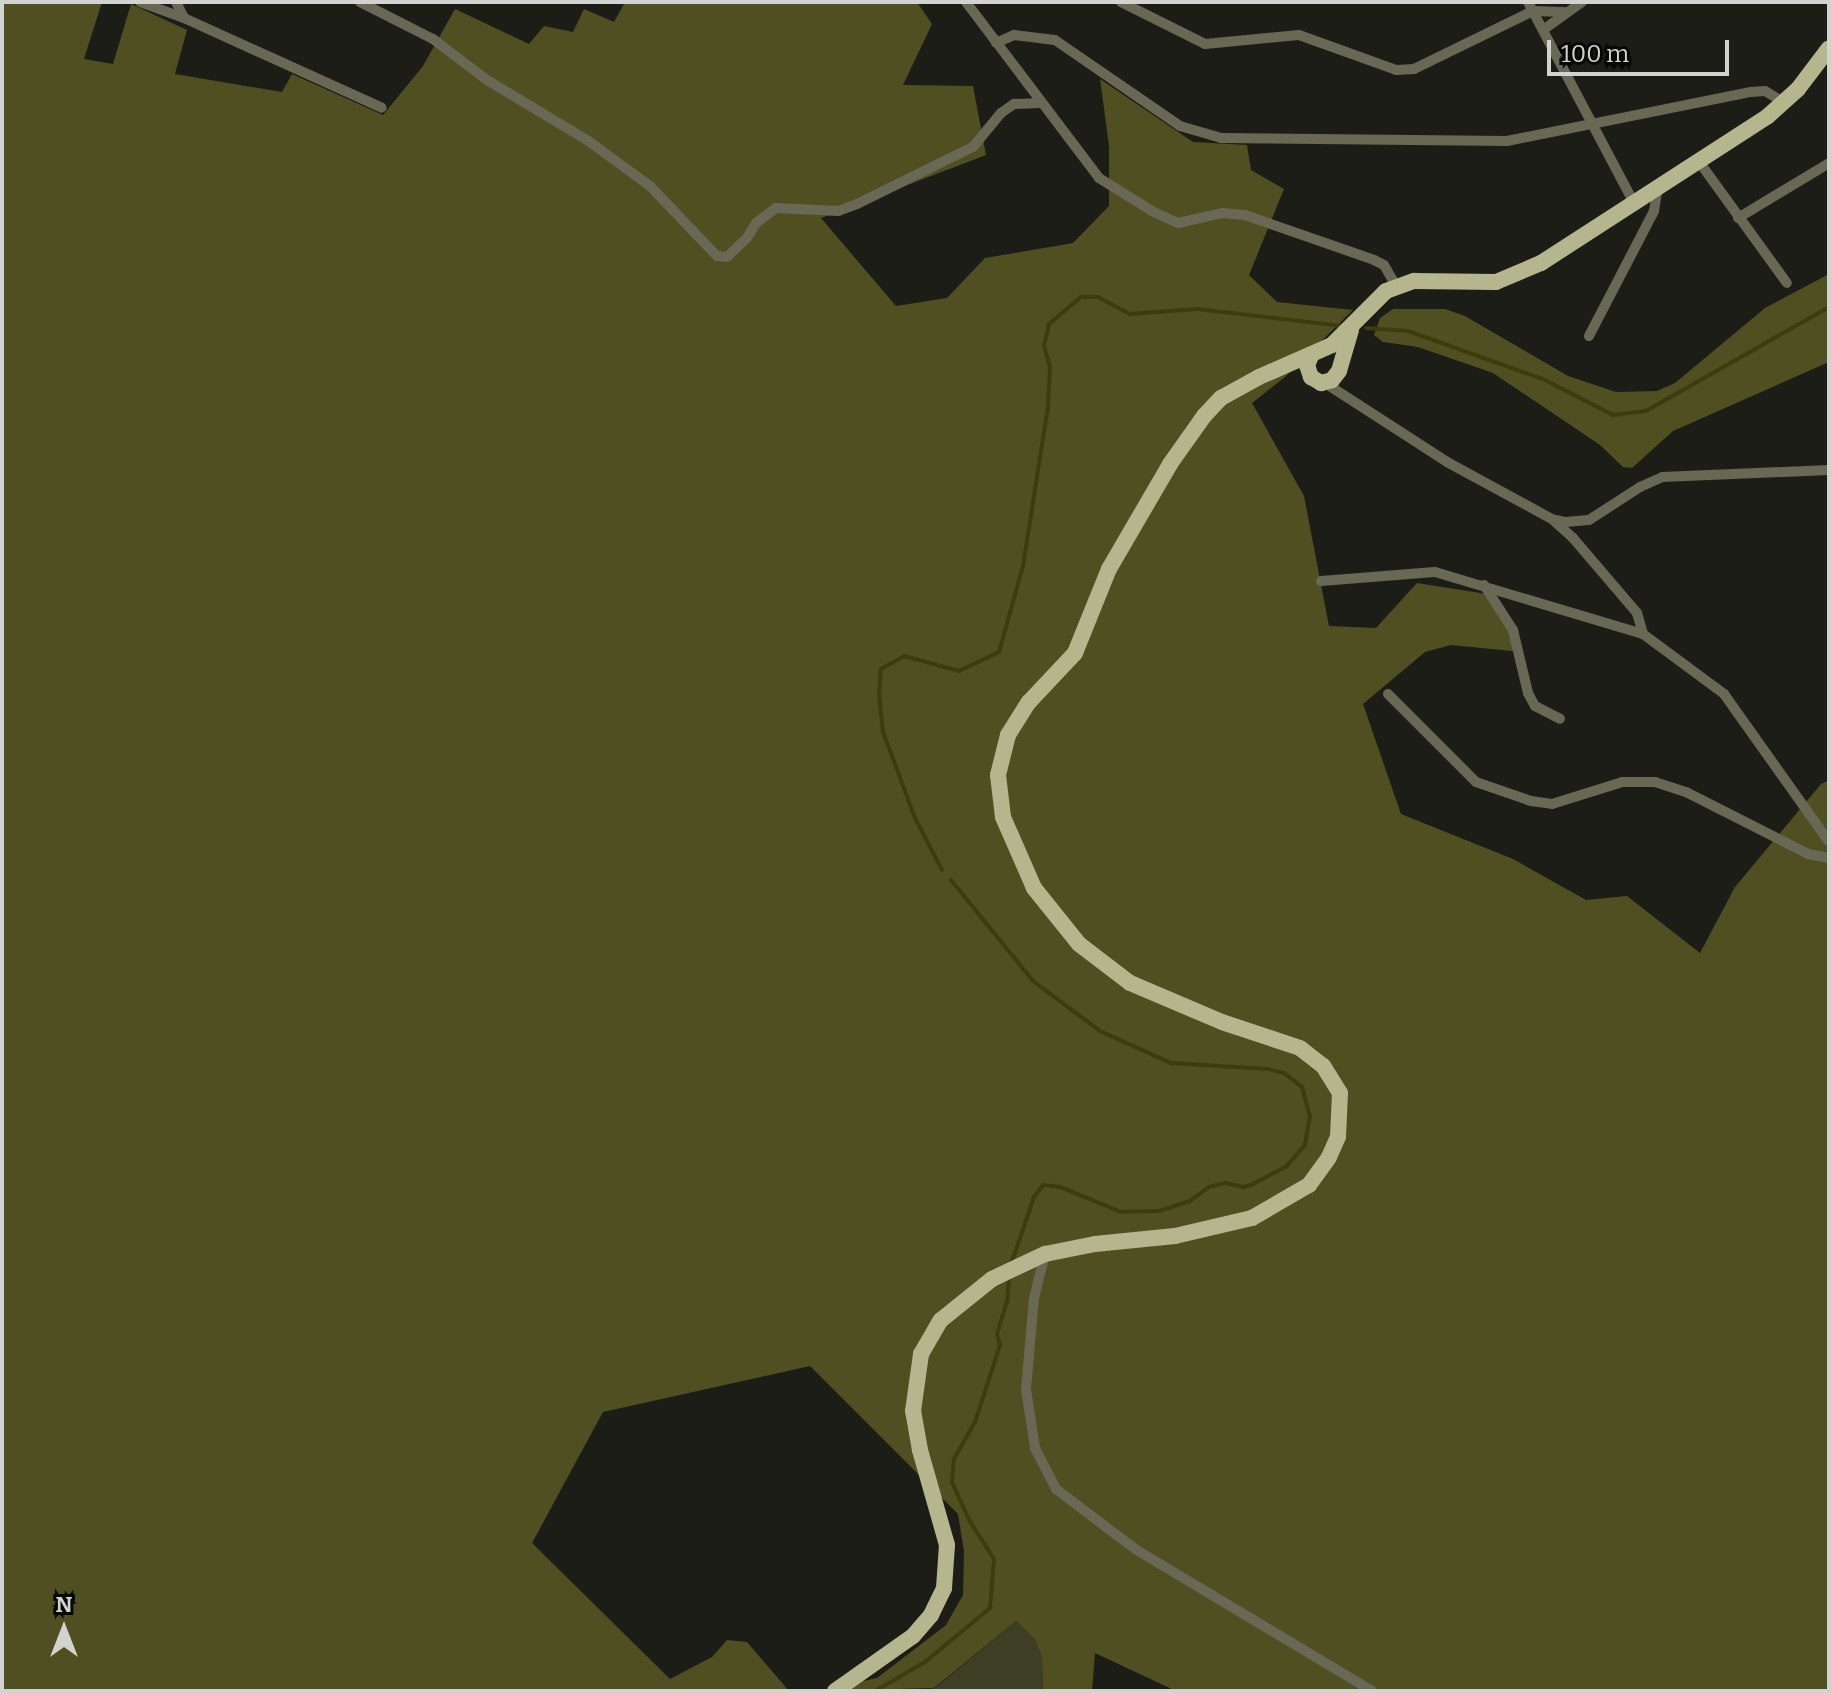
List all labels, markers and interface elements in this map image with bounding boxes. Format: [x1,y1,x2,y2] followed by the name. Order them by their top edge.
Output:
[1551,24,1733,74] scale bar
[1561,40,1629,68] text: 100 m
[24,1589,104,1669] north arrow
[56,1591,72,1618] text: N

